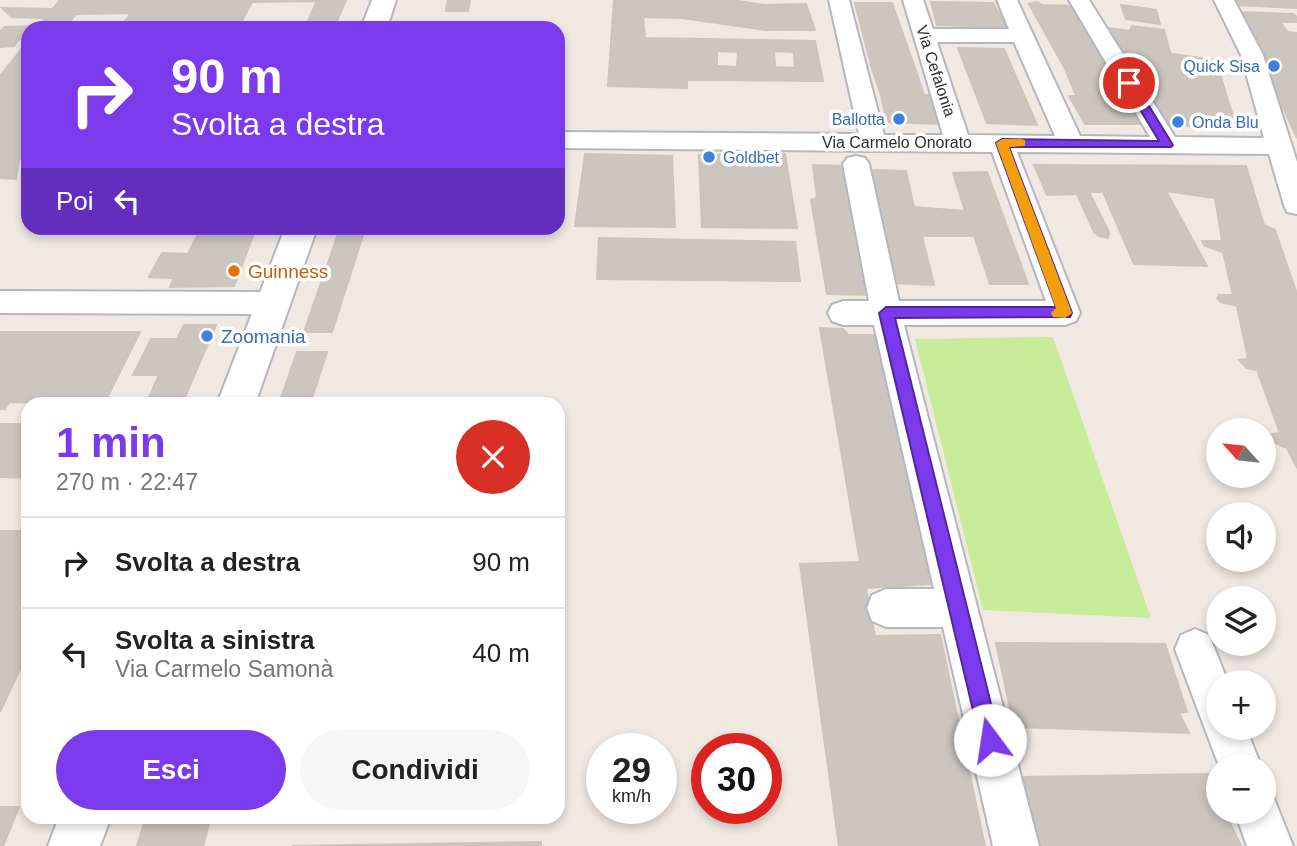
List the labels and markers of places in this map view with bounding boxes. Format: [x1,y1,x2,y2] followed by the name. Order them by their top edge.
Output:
[1099,53,1159,113] pin
[1184,58,1260,75] place label: Quick Sisa
[1266,58,1282,74] marker: Quick Sisa
[832,111,885,128] place label: Ballotta
[891,111,907,127] marker: Ballotta
[1170,114,1186,130] marker: Onda Blu
[1192,114,1259,131] place label: Onda Blu
[701,149,717,165] marker: Goldbet
[723,149,780,166] place label: Goldbet
[248,261,328,282] place label: Guinness
[226,263,242,279] marker: Guinness
[221,326,306,347] place label: Zoomania
[199,328,215,344] marker: Zoomania

